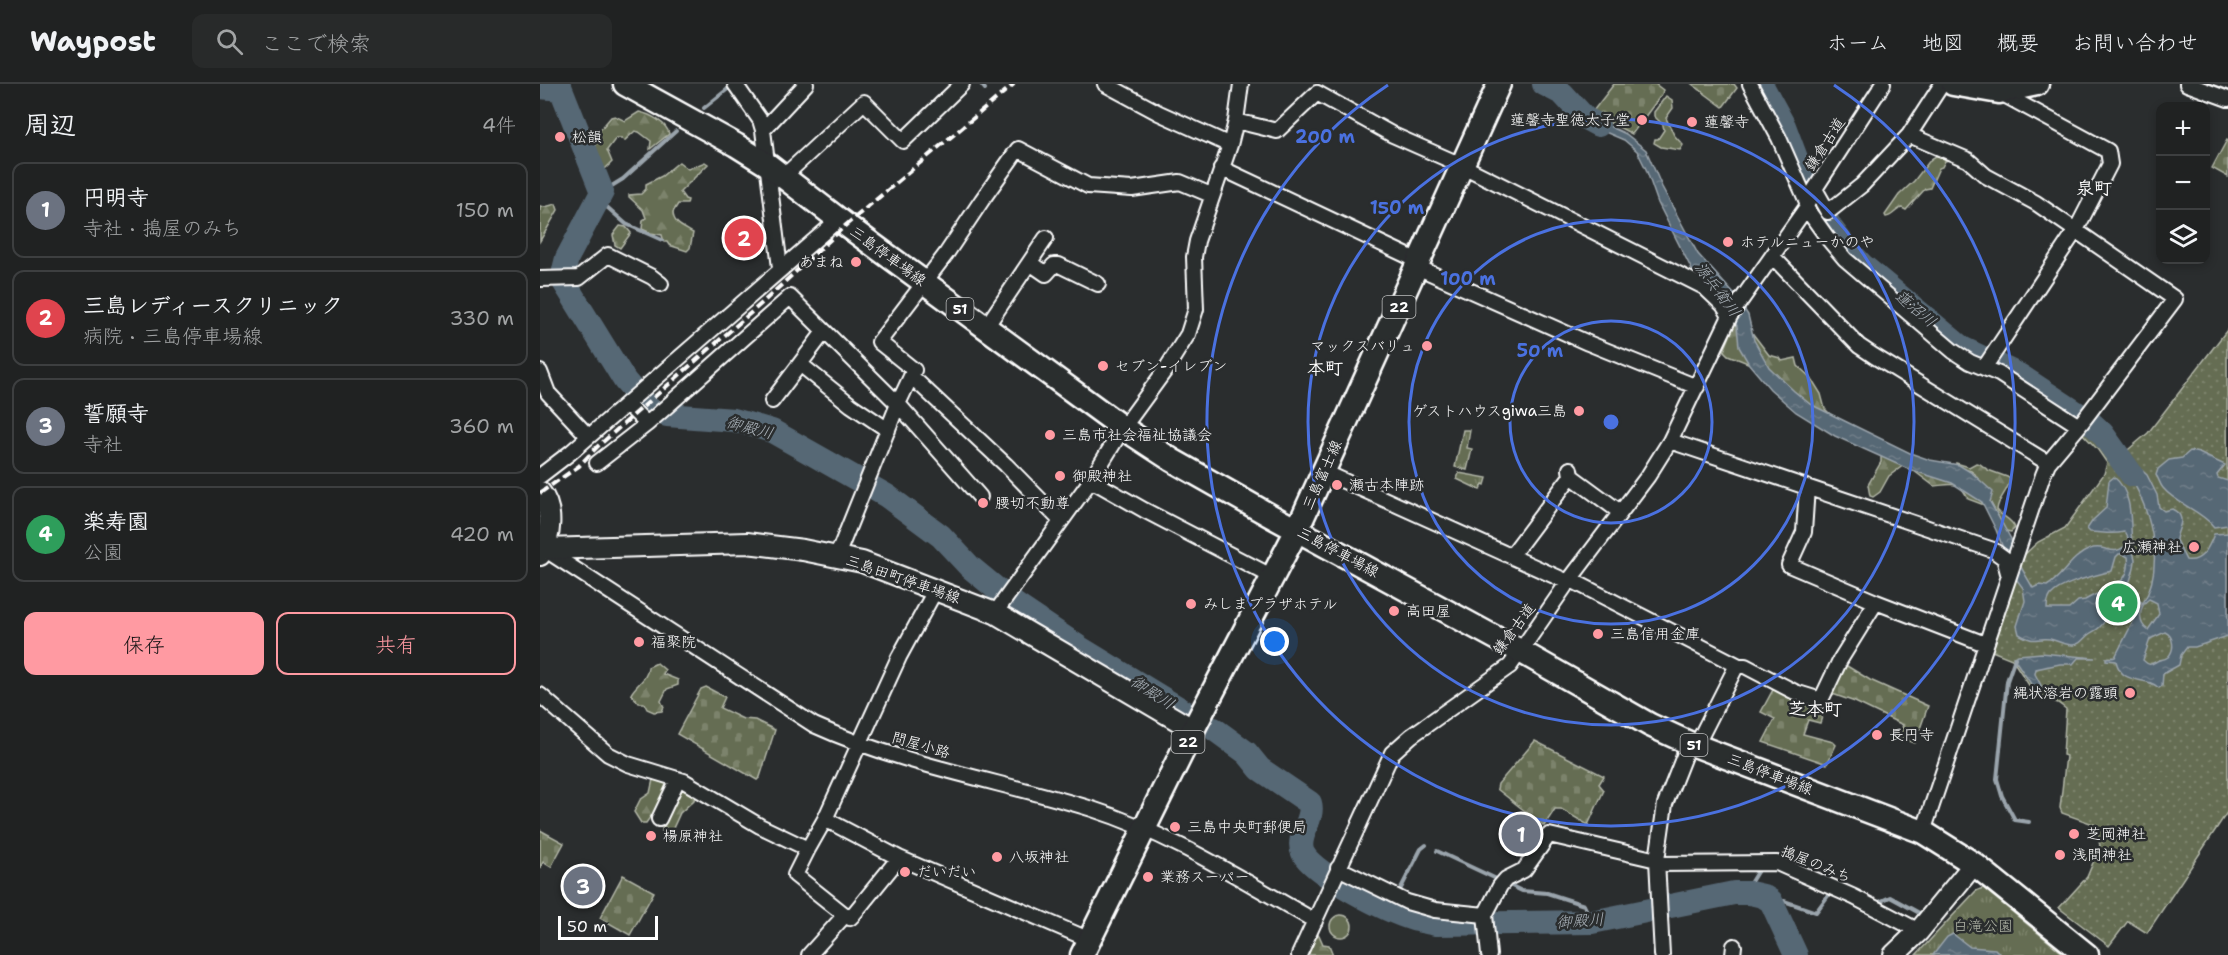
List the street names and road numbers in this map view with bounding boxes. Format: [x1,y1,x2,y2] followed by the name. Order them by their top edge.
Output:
[1800,113,1850,175] street label: 鎌倉古道
[846,221,930,291] street label: 三島停車場線
[1382,296,1416,318] road number: 22
[946,298,974,320] road number: 51
[1298,437,1346,513] street label: 三島富士線
[1294,522,1382,582] street label: 三島停車場線
[843,550,963,608] street label: 三島田町停車場線
[1488,599,1540,659] street label: 鎌倉古道
[889,727,953,763] street label: 問屋小路
[1172,731,1204,753] road number: 22
[1680,734,1708,756] road number: 51
[1724,749,1816,799] street label: 三島停車場線
[1778,841,1854,887] street label: 搗屋のみち

